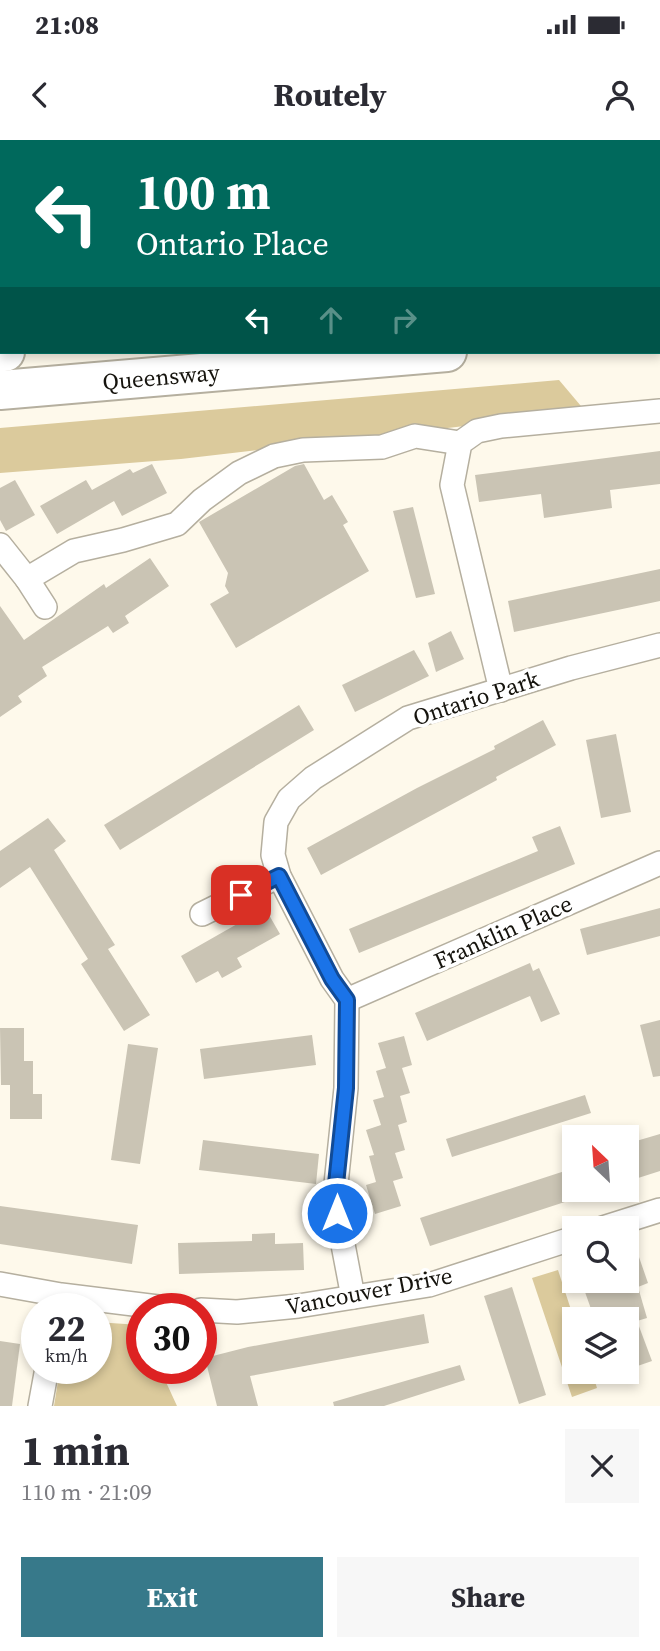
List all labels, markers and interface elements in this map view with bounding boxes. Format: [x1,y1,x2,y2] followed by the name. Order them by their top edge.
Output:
[35,7,99,43] text: 21:08
[273,73,387,117] text: Routely
[21,76,59,114] icon: back
[601,76,639,114] icon: person
[136,158,271,225] text: 100 m
[21,168,112,259] icon: left
[136,222,329,266] text: Ontario Place
[239,301,277,339] icon: left
[312,301,350,339] icon: ahead
[385,301,423,339] icon: right
[101,356,221,398] street label: Queensway
[409,662,544,733] street label: Ontario Park
[211,865,271,925] pin
[222,876,260,914] icon: arrive
[429,887,577,977] street label: Franklin Place
[562,1125,639,1202] north arrow
[562,1125,639,1384] map controls
[300,1176,374,1250] position arrow
[562,1216,639,1293] button: search
[283,1259,455,1323] street label: Vancouver Drive
[126,1293,217,1384] speed limit sign: 30
[48,1305,85,1353] text: 22
[562,1307,639,1384] button: layers
[45,1343,88,1368] text: km/h
[21,1421,130,1479] text: 1 min
[565,1429,639,1503] button: close
[21,1476,152,1508] text: 110 m · 21:09
[21,1557,323,1637] button: Exit
[337,1557,639,1637] button: Share

